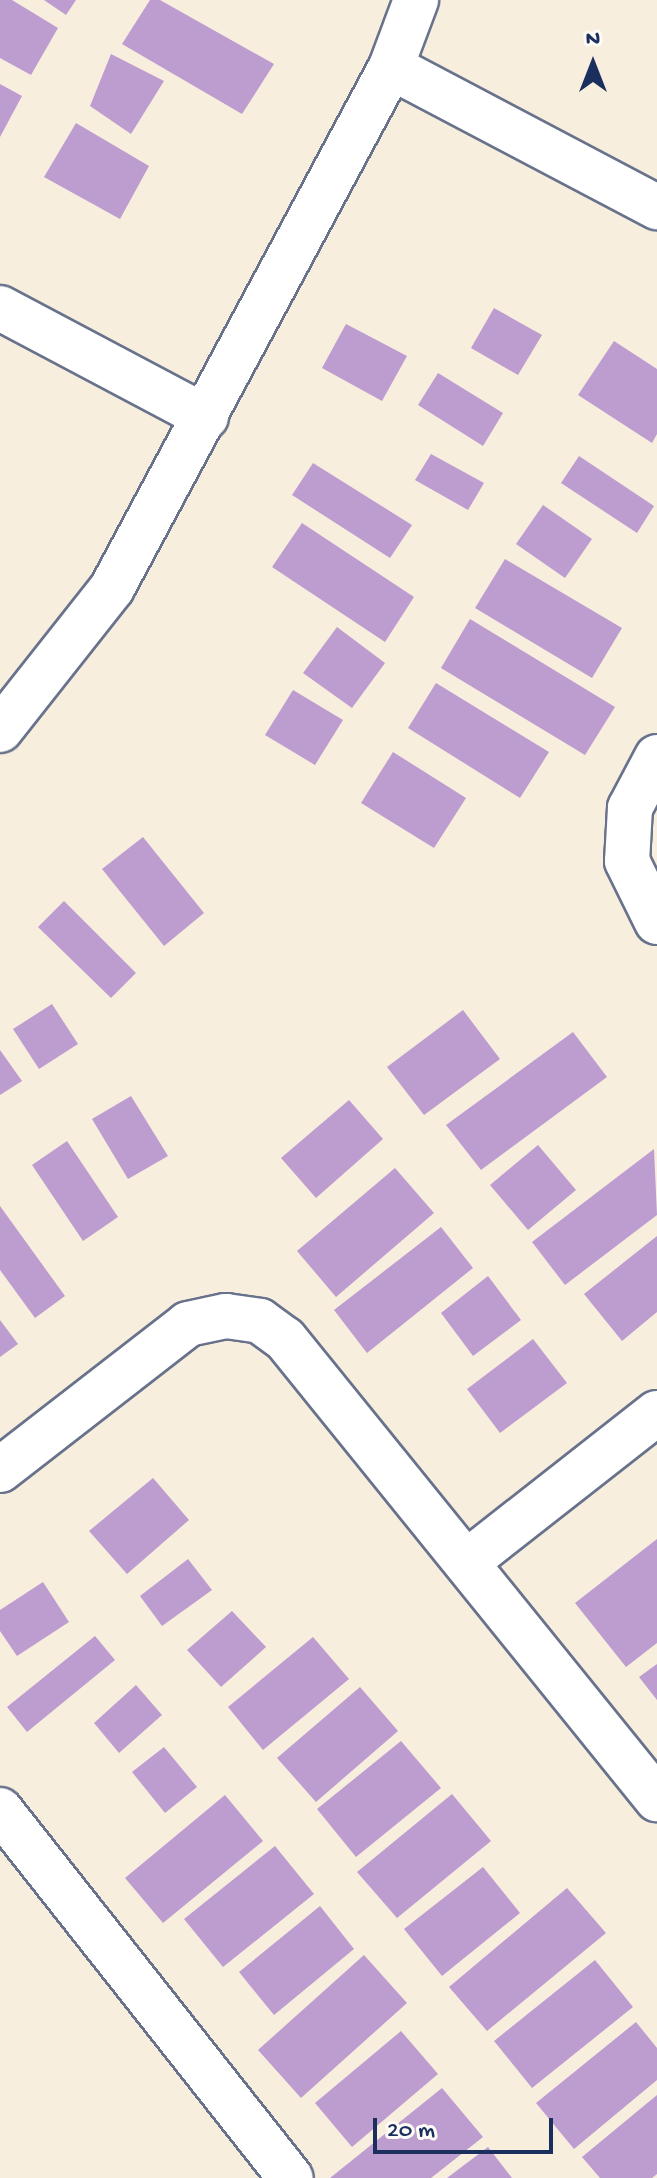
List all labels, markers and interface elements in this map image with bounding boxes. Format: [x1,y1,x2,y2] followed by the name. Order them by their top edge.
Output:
[553,24,633,104] north arrow
[586,27,600,53] text: N
[377,2102,557,2152] scale bar
[387,2117,435,2146] text: 20 m

